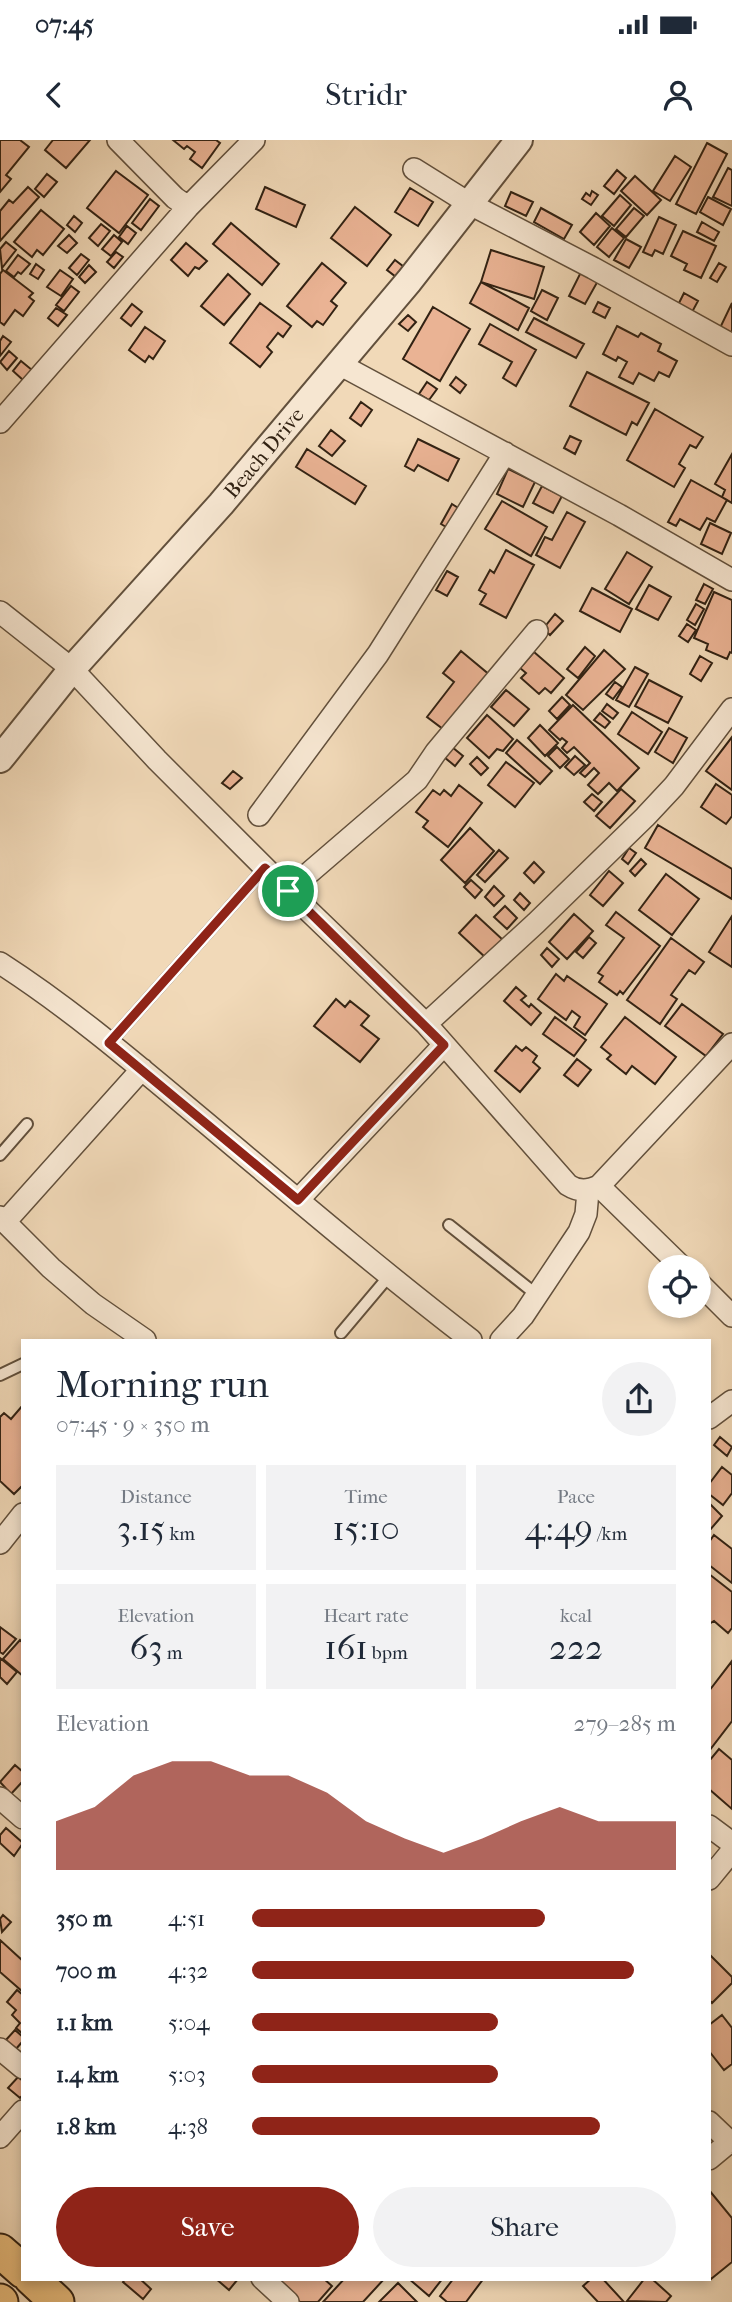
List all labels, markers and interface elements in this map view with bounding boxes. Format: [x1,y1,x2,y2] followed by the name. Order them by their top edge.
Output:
[35,9,94,40] text: 07:45
[35,76,73,114] icon: back
[325,76,407,113] text: Stridr
[659,76,697,114] icon: person
[219,403,309,503] street label: Beach Drive
[258,861,318,921] pin
[269,872,307,910] icon: arrive
[648,1255,711,1318] map controls
[648,1255,711,1318] button: locate
[56,1362,269,1407] text: Morning run
[602,1362,676,1436] button: share
[56,1411,210,1438] text: 07:45 · 9 × 350 m
[120,1486,192,1508] text: Distance
[344,1486,388,1508] text: Time
[557,1486,595,1508] text: Pace
[117,1508,165,1549] text: 3.15
[332,1508,400,1549] text: 15:10
[525,1508,593,1549] text: 4:49
[165,1523,195,1545] text: km
[593,1523,627,1545] text: /km
[118,1605,194,1627] text: Elevation
[323,1605,409,1627] text: Heart rate
[560,1605,592,1627] text: kcal
[129,1627,163,1668] text: 63
[324,1627,368,1668] text: 161
[549,1627,603,1668] text: 222
[163,1642,183,1664] text: m
[368,1642,408,1664] text: bpm
[56,1710,149,1737] text: Elevation
[574,1710,676,1737] text: 279–285 m
[56,1905,112,1932] text: 350 m
[168,1905,205,1932] text: 4:51
[56,1957,116,1984] text: 700 m
[168,1957,208,1984] text: 4:32
[56,2009,113,2036] text: 1.1 km
[168,2009,210,2036] text: 5:04
[56,2061,119,2088] text: 1.4 km
[168,2061,206,2088] text: 5:03
[56,2113,116,2140] text: 1.8 km
[168,2113,208,2140] text: 4:38
[56,2187,359,2267] button: Save
[373,2187,676,2267] button: Share

